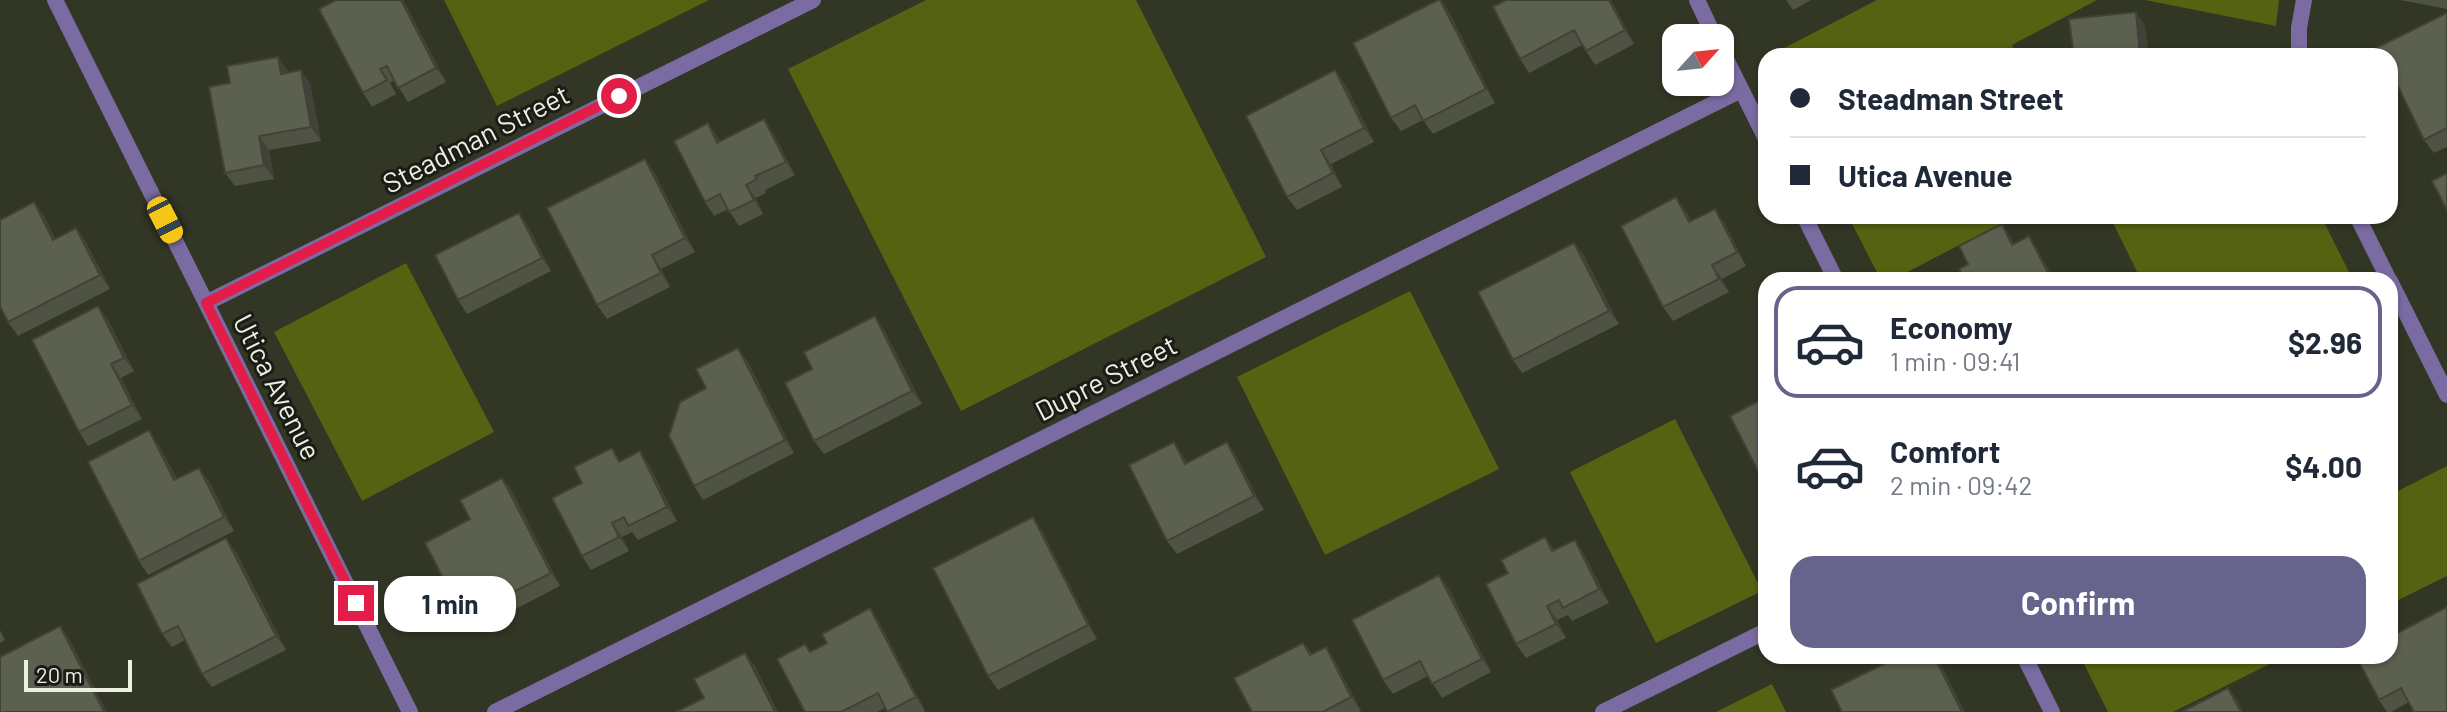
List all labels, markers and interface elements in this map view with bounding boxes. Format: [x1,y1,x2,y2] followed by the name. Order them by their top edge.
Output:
[1662,24,1734,96] north arrow
[1662,24,1734,96] map controls
[376,76,575,200] street label: Steadman Street
[601,78,637,114] route start
[1838,80,2064,116] text: Steadman Street
[1838,157,2013,193] text: Utica Avenue
[143,193,187,247] car
[1794,306,1866,378] icon: car
[227,308,329,465] street label: Utica Avenue
[1890,309,2013,345] text: Economy
[2288,324,2362,360] text: $2.96
[1029,327,1182,427] street label: Dupre Street
[1890,345,2020,376] text: 1 min · 09:41
[1794,430,1866,502] icon: car
[1890,433,2000,469] text: Comfort
[2285,448,2362,484] text: $4.00
[1890,469,2032,500] text: 2 min · 09:42
[1790,556,2366,648] button: Confirm
[384,575,516,631] callout: 1 min
[338,585,374,621] route end
[422,588,478,619] text: 1 min
[24,656,132,692] scale bar
[36,661,83,687] text: 20 m

